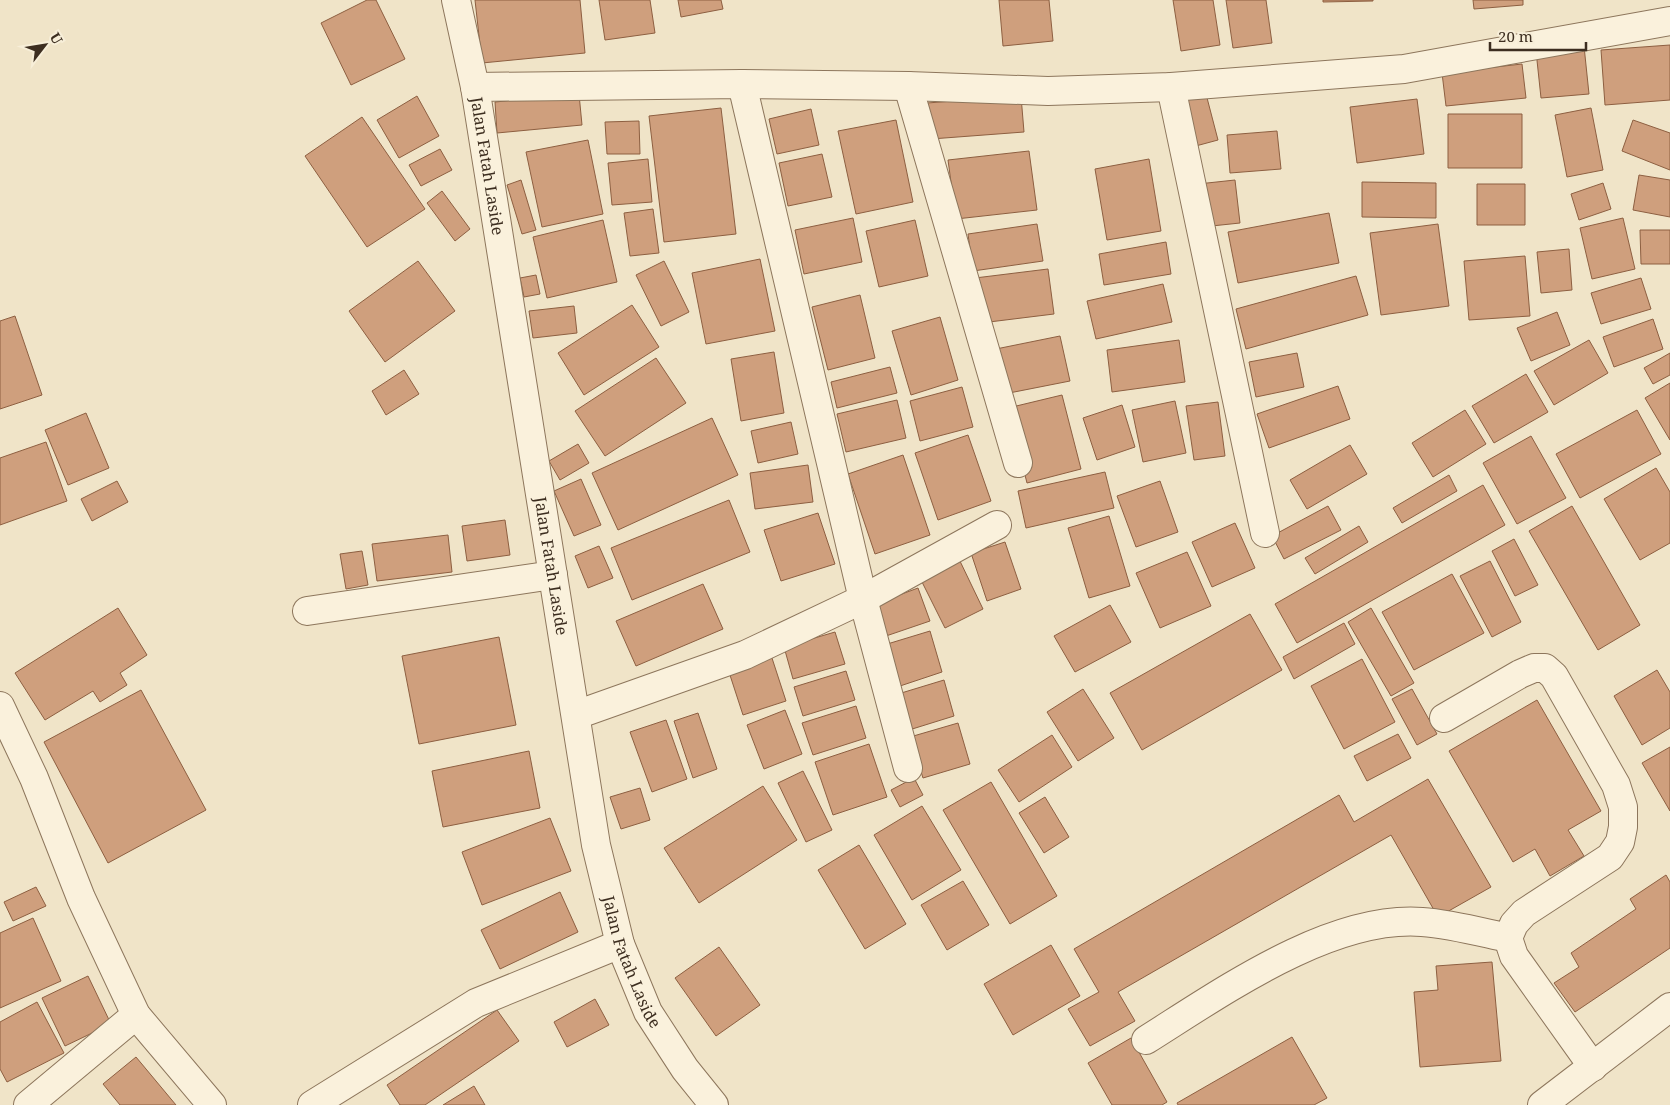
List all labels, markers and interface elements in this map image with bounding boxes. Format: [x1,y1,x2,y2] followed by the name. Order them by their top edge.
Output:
[20,20,70,70] north arrow
[1490,20,1586,52] scale bar
[1498,26,1533,46] text: 20 m
[46,29,68,48] text: U
[466,94,509,237] street label: Jalan Fatah Laside
[529,494,573,637] street label: Jalan Fatah Laside
[597,892,666,1032] street label: Jalan Fatah Laside

